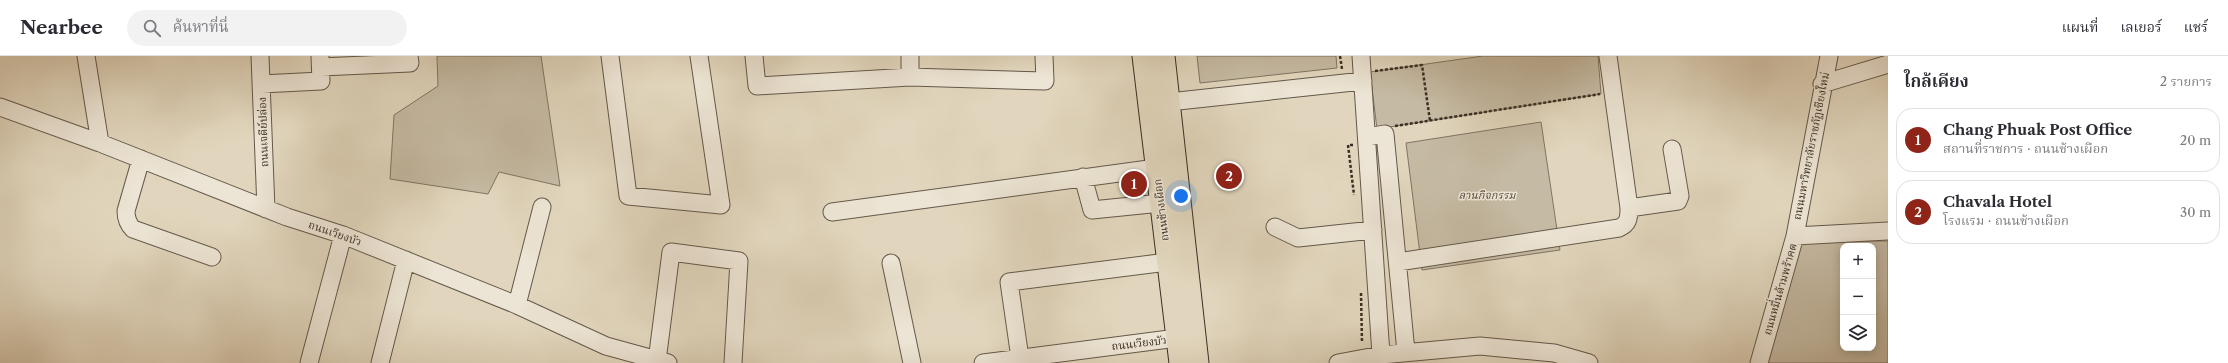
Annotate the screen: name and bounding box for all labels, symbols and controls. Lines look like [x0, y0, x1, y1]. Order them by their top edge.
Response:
search box [127, 10, 407, 46]
text: Nearbee [20, 16, 103, 39]
icon: search [141, 17, 163, 39]
text: ค้นหาที่นี่ [173, 17, 229, 36]
text: แผนที่ [2062, 18, 2098, 36]
text: เลเยอร์ [2120, 18, 2162, 36]
text: แชร์ [2184, 18, 2208, 36]
street label: ถนนมหาวิทยาลัยราชภัฏเชียงใหม่ [1790, 71, 1832, 221]
text: ใกล้เคียง [1904, 71, 1969, 91]
text: 2 รายการ [2160, 73, 2212, 89]
street label: ถนนเจดีย์ปล่อง [255, 97, 271, 167]
text: Chang Phuak Post Office [1943, 120, 2132, 139]
text: 1 [1915, 132, 1921, 148]
text: 20 m [2180, 132, 2211, 148]
text: สถานที่ราชการ · ถนนช้างเผือก [1943, 140, 2108, 156]
pin: 2 [1216, 161, 1242, 191]
pin: 1 [1121, 169, 1147, 199]
street label: ถนนช้างเผือก [1150, 178, 1172, 242]
your location [1171, 186, 1191, 206]
park label: ลานกิจกรรม [1458, 188, 1516, 202]
text: Chavala Hotel [1943, 192, 2052, 211]
text: 2 [1914, 204, 1922, 220]
text: 30 m [2180, 204, 2211, 220]
text: โรงแรม · ถนนช้างเผือก [1943, 212, 2069, 228]
street label: ถนนเวียงบัว [307, 217, 363, 249]
street label: ถนนหมื่่นด้ามพร้าคต [1756, 240, 1800, 337]
map controls [1840, 243, 1876, 351]
button: + [1840, 243, 1876, 279]
button: − [1840, 279, 1876, 315]
button: layers [1840, 315, 1876, 351]
street label: ถนนเวียงบัว [1111, 333, 1167, 353]

